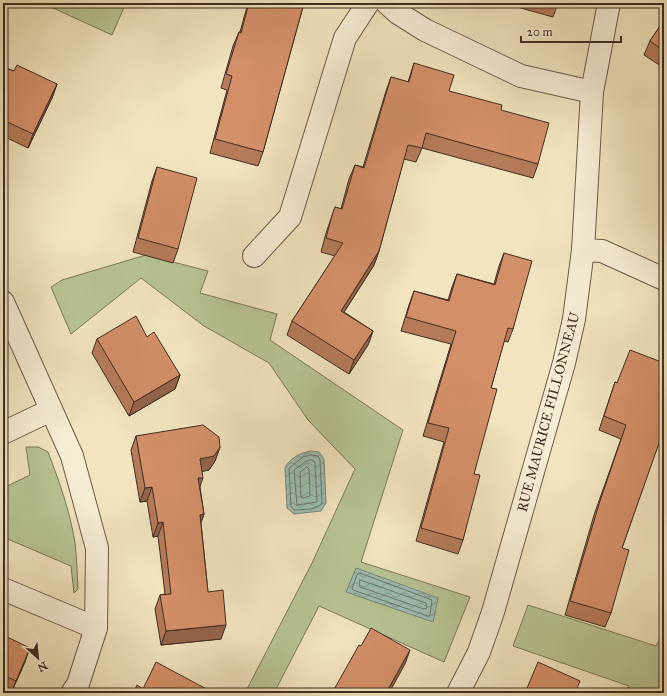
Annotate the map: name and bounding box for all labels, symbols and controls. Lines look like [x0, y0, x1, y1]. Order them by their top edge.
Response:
scale bar [521, 18, 621, 44]
text: 20 m [527, 25, 553, 39]
street label: RUE MAURICE FILLONNEAU [514, 310, 584, 514]
north arrow [18, 638, 58, 678]
text: N [35, 659, 49, 675]

